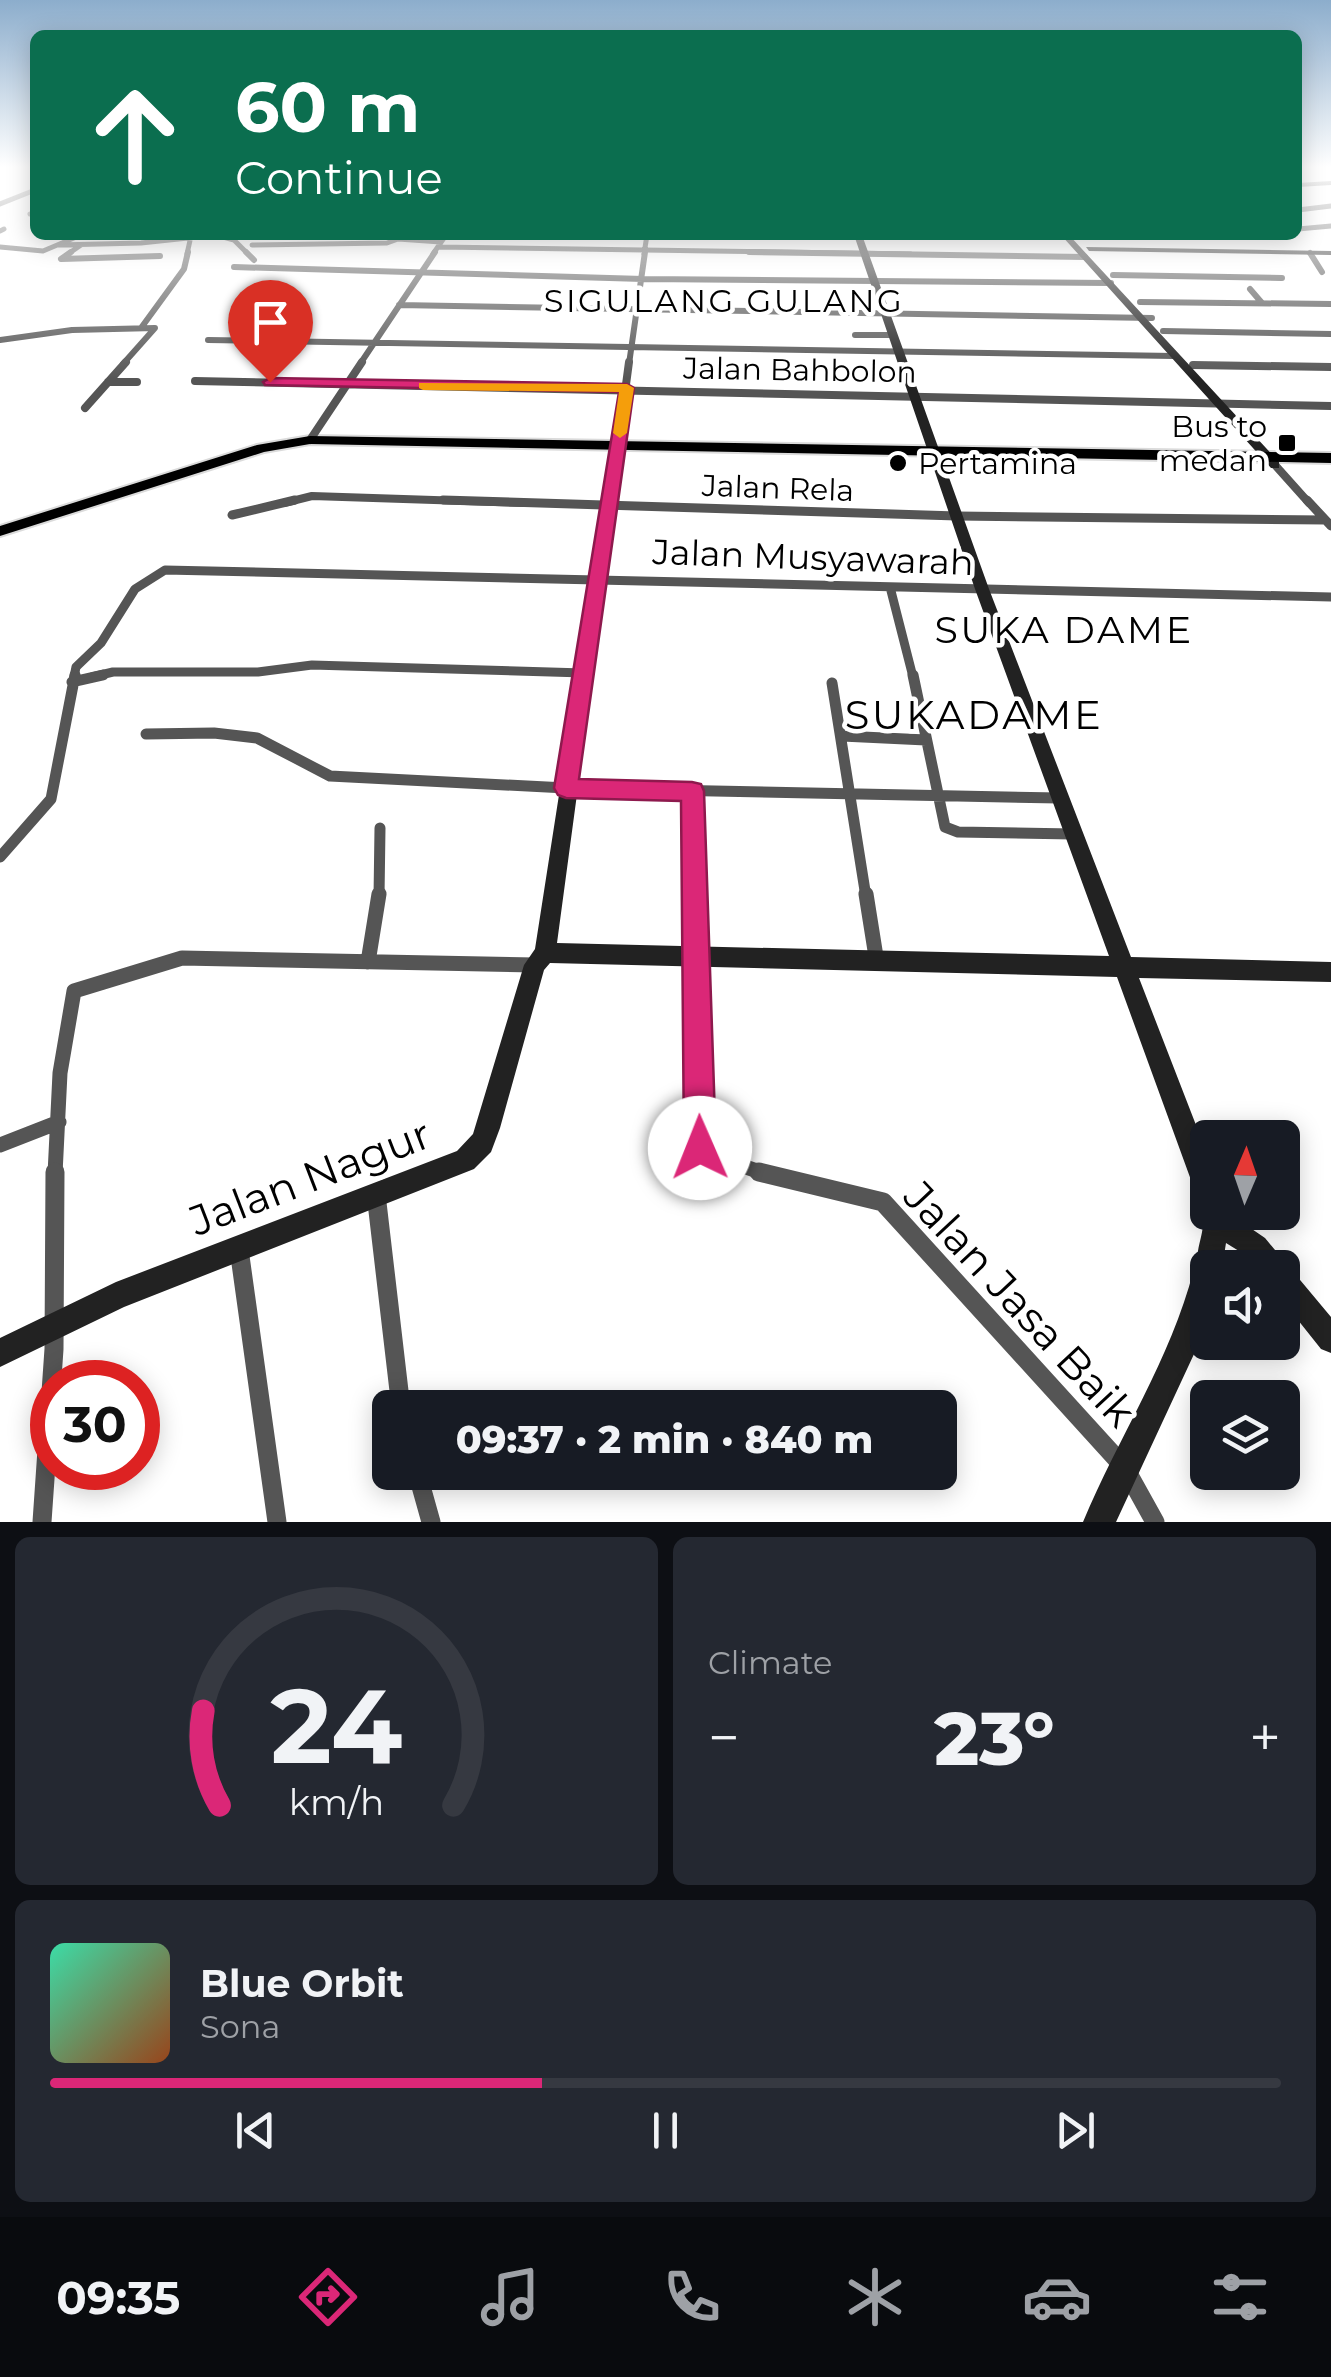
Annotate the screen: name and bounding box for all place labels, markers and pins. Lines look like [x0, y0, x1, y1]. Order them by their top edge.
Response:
pin [228, 280, 313, 383]
place label: Bus to medan [1159, 408, 1267, 479]
marker: Bus to medan [1276, 432, 1298, 454]
place label: Pertamina [918, 445, 1077, 482]
marker: Pertamina [887, 452, 909, 474]

